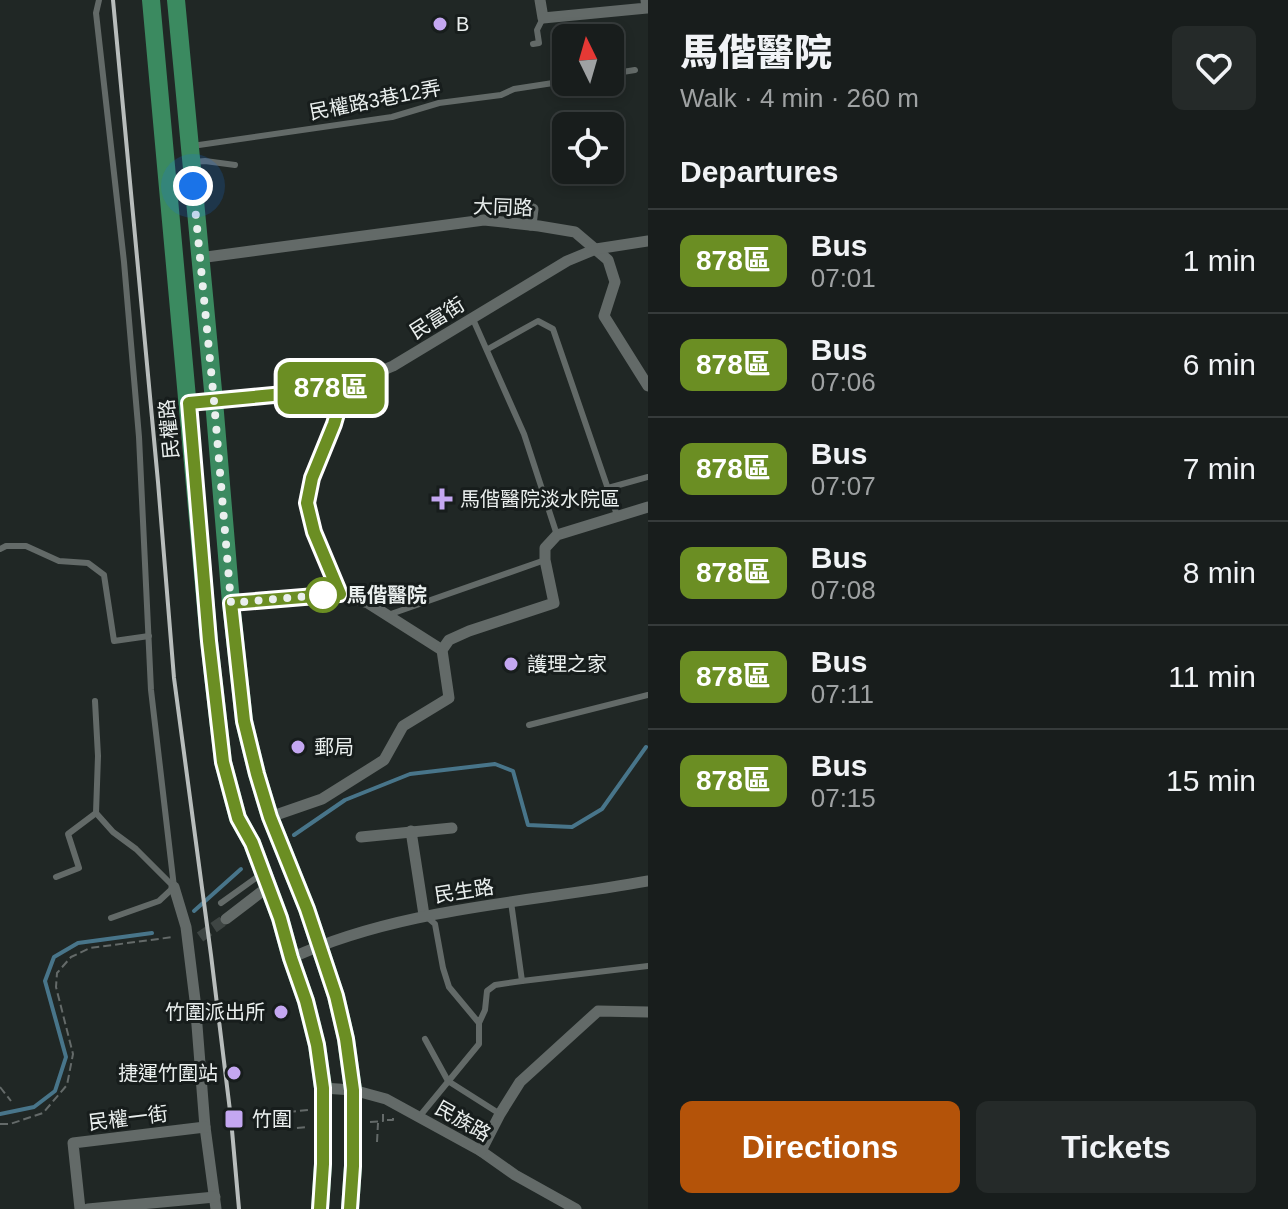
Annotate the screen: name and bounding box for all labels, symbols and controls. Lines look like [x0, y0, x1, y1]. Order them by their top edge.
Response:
place label: B [456, 13, 469, 35]
marker: B [431, 15, 449, 33]
north arrow [552, 24, 624, 96]
map controls [552, 24, 624, 184]
button: heart [1172, 26, 1256, 110]
text: 馬偕醫院 [680, 32, 832, 74]
street label: 民權路3巷12弄 [307, 76, 443, 124]
text: Walk · 4 min · 260 m [680, 83, 919, 113]
button: locate [552, 112, 624, 184]
text: Departures [680, 155, 838, 188]
your location [173, 166, 213, 206]
street label: 大同路 [473, 195, 533, 219]
text: Bus [811, 229, 867, 262]
text: 1 min [1183, 244, 1256, 277]
text: 878區 [696, 245, 771, 276]
text: 07:01 [811, 263, 876, 293]
street label: 民富街 [406, 293, 468, 343]
text: Bus [811, 333, 867, 366]
text: 6 min [1183, 348, 1256, 381]
text: 878區 [696, 349, 771, 380]
line badge: 878區 [275, 362, 387, 414]
text: 07:06 [811, 367, 876, 397]
text: 878區 [294, 372, 368, 403]
street label: 民權路 [155, 398, 183, 460]
text: Bus [811, 437, 867, 470]
text: 7 min [1183, 452, 1256, 485]
text: 878區 [696, 453, 771, 484]
text: 07:07 [811, 471, 876, 501]
marker: 馬偕醫院淡水院區 [431, 488, 453, 510]
place label: 馬偕醫院淡水院區 [460, 488, 620, 510]
text: Bus [811, 541, 867, 574]
text: 8 min [1183, 556, 1256, 589]
text: 878區 [696, 557, 771, 588]
text: 07:08 [811, 575, 876, 605]
marker: 馬偕醫院 [306, 578, 340, 612]
place label: 馬偕醫院 [347, 584, 427, 606]
text: Bus [811, 645, 867, 678]
place label: 護理之家 [527, 653, 607, 675]
marker: 護理之家 [502, 655, 520, 673]
text: 11 min [1168, 660, 1256, 693]
text: 878區 [696, 661, 771, 692]
text: 07:11 [811, 679, 874, 709]
place label: 郵局 [314, 736, 354, 758]
marker: 郵局 [289, 738, 307, 756]
text: Bus [811, 749, 867, 782]
text: 15 min [1166, 764, 1256, 797]
text: 878區 [696, 765, 771, 796]
text: 07:15 [811, 783, 876, 813]
street label: 民生路 [433, 875, 495, 907]
place label: 竹圍派出所 [165, 1001, 265, 1023]
marker: 竹圍派出所 [272, 1003, 290, 1021]
place label: 捷運竹圍站 [118, 1062, 218, 1084]
marker: 捷運竹圍站 [225, 1064, 243, 1082]
street label: 民族路 [432, 1096, 494, 1146]
button: Directions [680, 1101, 960, 1193]
button: Tickets [976, 1101, 1256, 1193]
street label: 民權一街 [87, 1102, 169, 1134]
marker: 竹圍 [223, 1108, 245, 1130]
place label: 竹圍 [252, 1108, 292, 1130]

